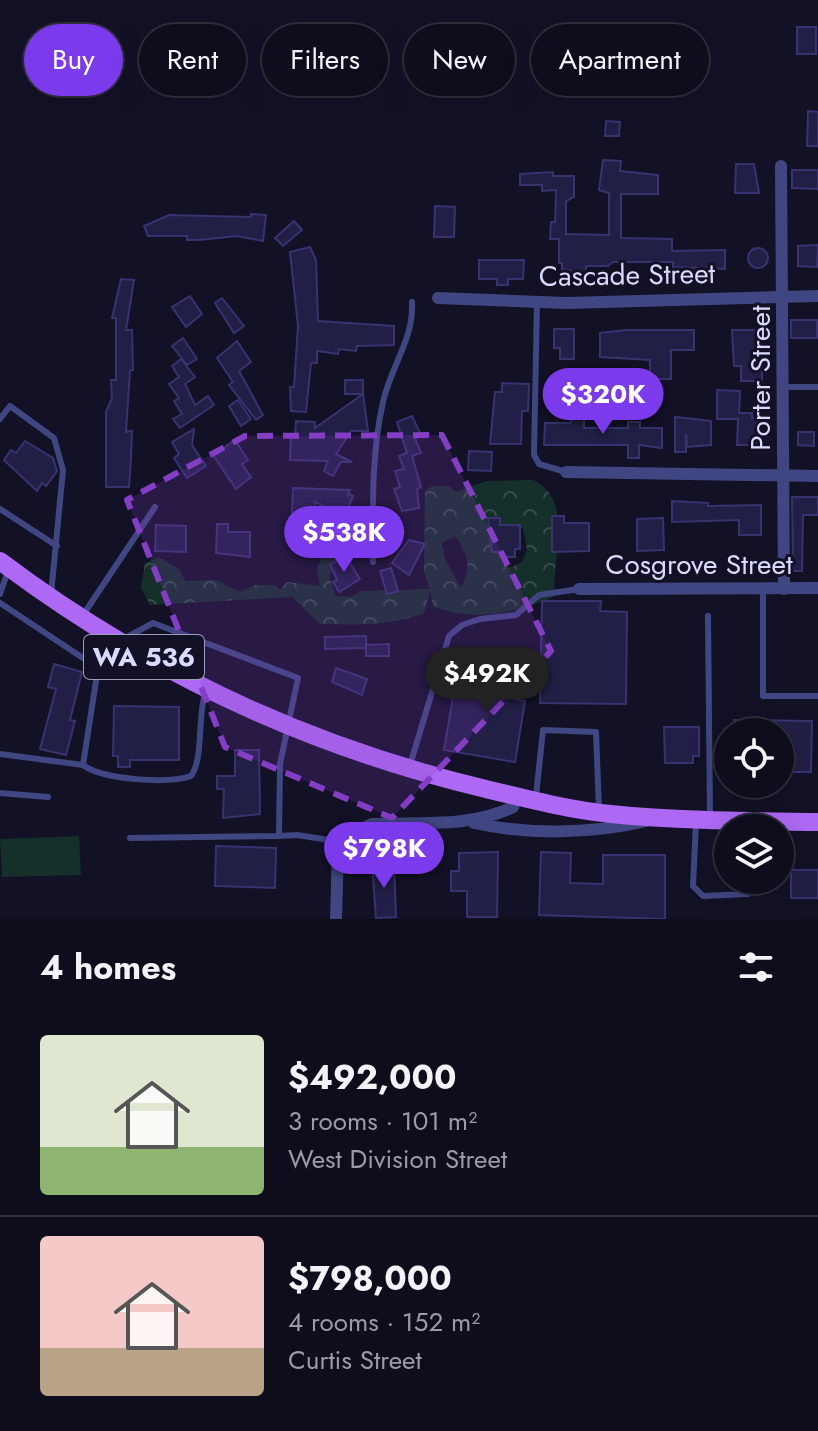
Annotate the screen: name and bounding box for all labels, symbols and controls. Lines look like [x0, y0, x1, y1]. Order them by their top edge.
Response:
chip: Buy [24, 24, 123, 96]
chip: Rent [139, 24, 246, 96]
chip: Filters [262, 24, 388, 96]
chip: New [404, 24, 515, 96]
chip: Apartment [531, 24, 709, 96]
street label: Cascade Street [538, 253, 716, 297]
street label: Porter Street [740, 305, 781, 451]
pin: $320K [547, 368, 659, 436]
text: $320K [561, 375, 645, 413]
pin: $538K [288, 506, 400, 574]
text: $538K [302, 513, 386, 551]
street label: Cosgrove Street [605, 544, 793, 585]
road number: WA 536 [84, 635, 204, 679]
pin: $492K [431, 647, 543, 715]
text: $492K [444, 654, 530, 692]
map controls [714, 718, 794, 894]
button: locate [714, 718, 794, 798]
button: layers [714, 814, 794, 894]
pin: $798K [328, 822, 440, 890]
text: $798K [342, 829, 426, 867]
text: 4 homes [40, 943, 176, 992]
icon: filters [734, 945, 778, 989]
text: $492,000 [288, 1053, 456, 1102]
icon: home [104, 1067, 200, 1163]
text: 3 rooms · 101 m² [288, 1102, 477, 1140]
text: West Division Street [288, 1140, 507, 1178]
text: $798,000 [288, 1254, 452, 1303]
icon: home [104, 1268, 200, 1364]
text: 4 rooms · 152 m² [288, 1303, 480, 1341]
text: Curtis Street [288, 1341, 422, 1379]

